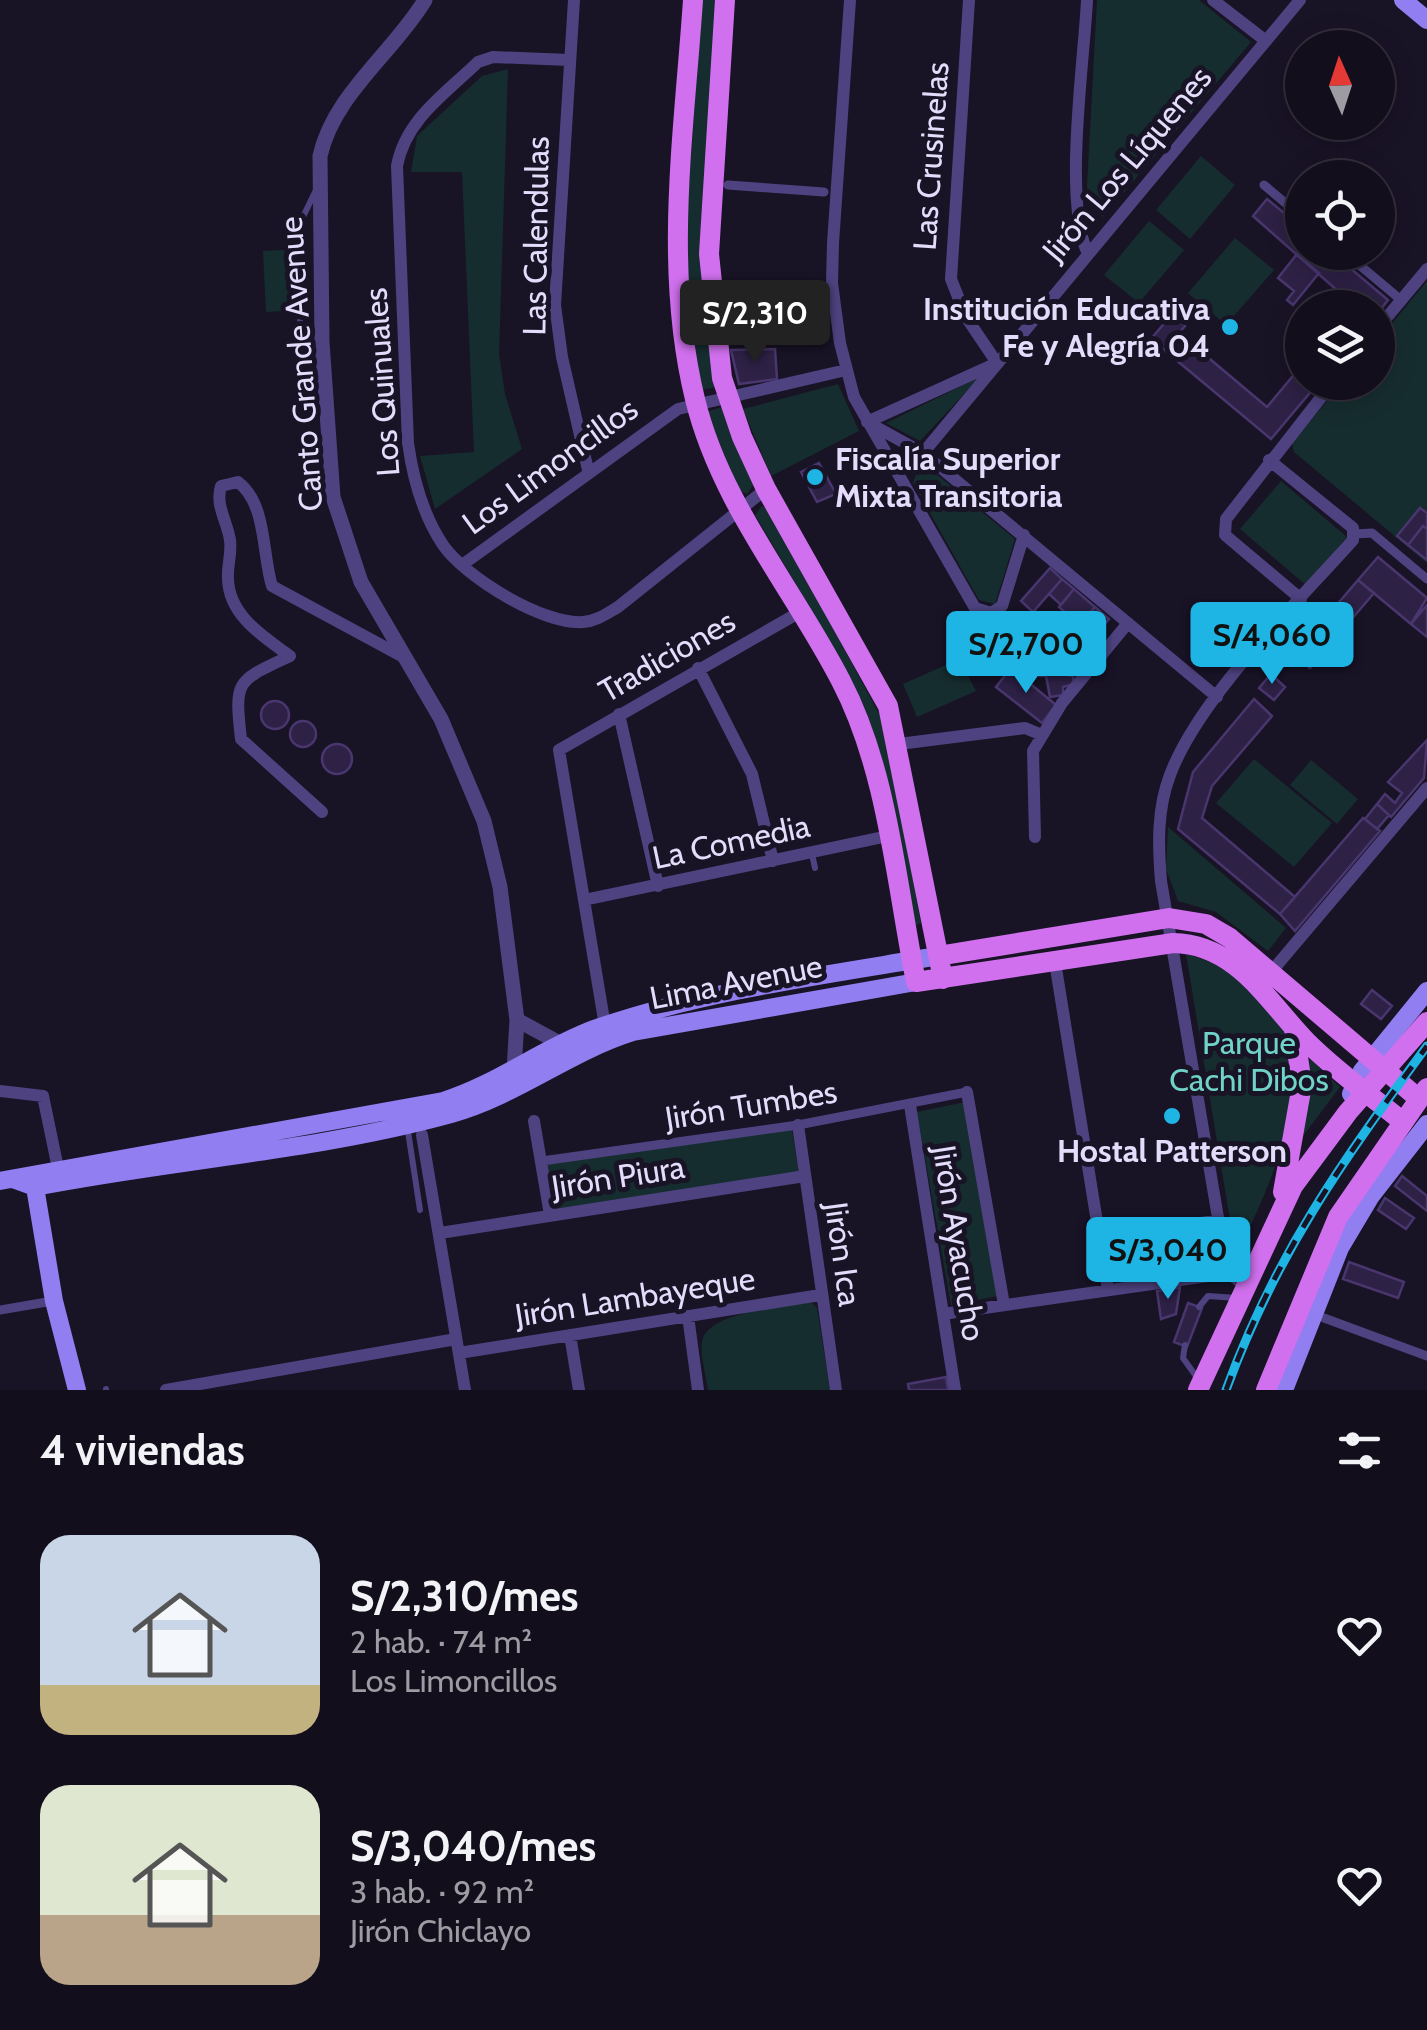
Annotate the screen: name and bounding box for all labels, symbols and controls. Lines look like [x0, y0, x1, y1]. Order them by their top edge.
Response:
north arrow [1285, 30, 1395, 140]
map controls [1285, 30, 1395, 400]
street label: Jirón Los Líquenes [1033, 58, 1219, 270]
street label: Las Crusinelas [904, 60, 957, 251]
street label: Las Calendulas [514, 136, 557, 336]
button: locate [1285, 160, 1395, 270]
street label: Canto Grande Avenue [271, 215, 330, 513]
pin: S/2,310 [663, 280, 847, 365]
street label: Los Quinuales [355, 286, 408, 478]
place label: Institución Educativa Fe y Alegría 04 [923, 289, 1210, 365]
button: layers [1285, 290, 1395, 400]
text: S/2,310 [702, 293, 808, 332]
marker: Institución Educativa Fe y Alegría 04 [1219, 316, 1241, 338]
street label: Los Limoncillos [454, 389, 645, 542]
place label: Fiscalía Superior Mixta Transitoria [835, 439, 1063, 515]
marker: Fiscalía Superior Mixta Transitoria [804, 466, 826, 488]
street label: Tradiciones [592, 601, 742, 710]
pin: S/4,060 [1180, 602, 1364, 687]
pin: S/2,700 [934, 611, 1118, 696]
text: S/4,060 [1212, 615, 1332, 654]
text: S/2,700 [968, 624, 1084, 663]
street label: La Comedia [649, 806, 814, 877]
street label: Lima Avenue [646, 946, 825, 1017]
park label: Parque Cachi Dibos [1169, 1023, 1329, 1099]
street label: Jirón Tumbes [661, 1072, 840, 1137]
marker: Hostal Patterson [1161, 1105, 1183, 1127]
place label: Hostal Patterson [1057, 1131, 1287, 1170]
street label: Jirón Ayacucho [925, 1141, 994, 1344]
street label: Jirón Piura [548, 1147, 688, 1206]
street label: Jirón Ica [817, 1198, 870, 1309]
pin: S/3,040 [1076, 1217, 1260, 1302]
text: S/3,040 [1108, 1230, 1228, 1269]
street label: Jirón Lambayeque [511, 1258, 758, 1335]
icon: filters [1332, 1423, 1387, 1478]
text: 4 viviendas [40, 1424, 245, 1476]
text: S/2,310/mes [350, 1570, 579, 1622]
icon: home [120, 1575, 240, 1695]
icon: heart [1332, 1608, 1387, 1663]
text: 2 hab. · 74 m² [350, 1622, 532, 1661]
text: Los Limoncillos [350, 1661, 557, 1700]
text: S/3,040/mes [350, 1820, 596, 1872]
icon: home [120, 1825, 240, 1945]
icon: heart [1332, 1858, 1387, 1913]
text: 3 hab. · 92 m² [350, 1872, 534, 1911]
text: Jirón Chiclayo [350, 1911, 531, 1950]

